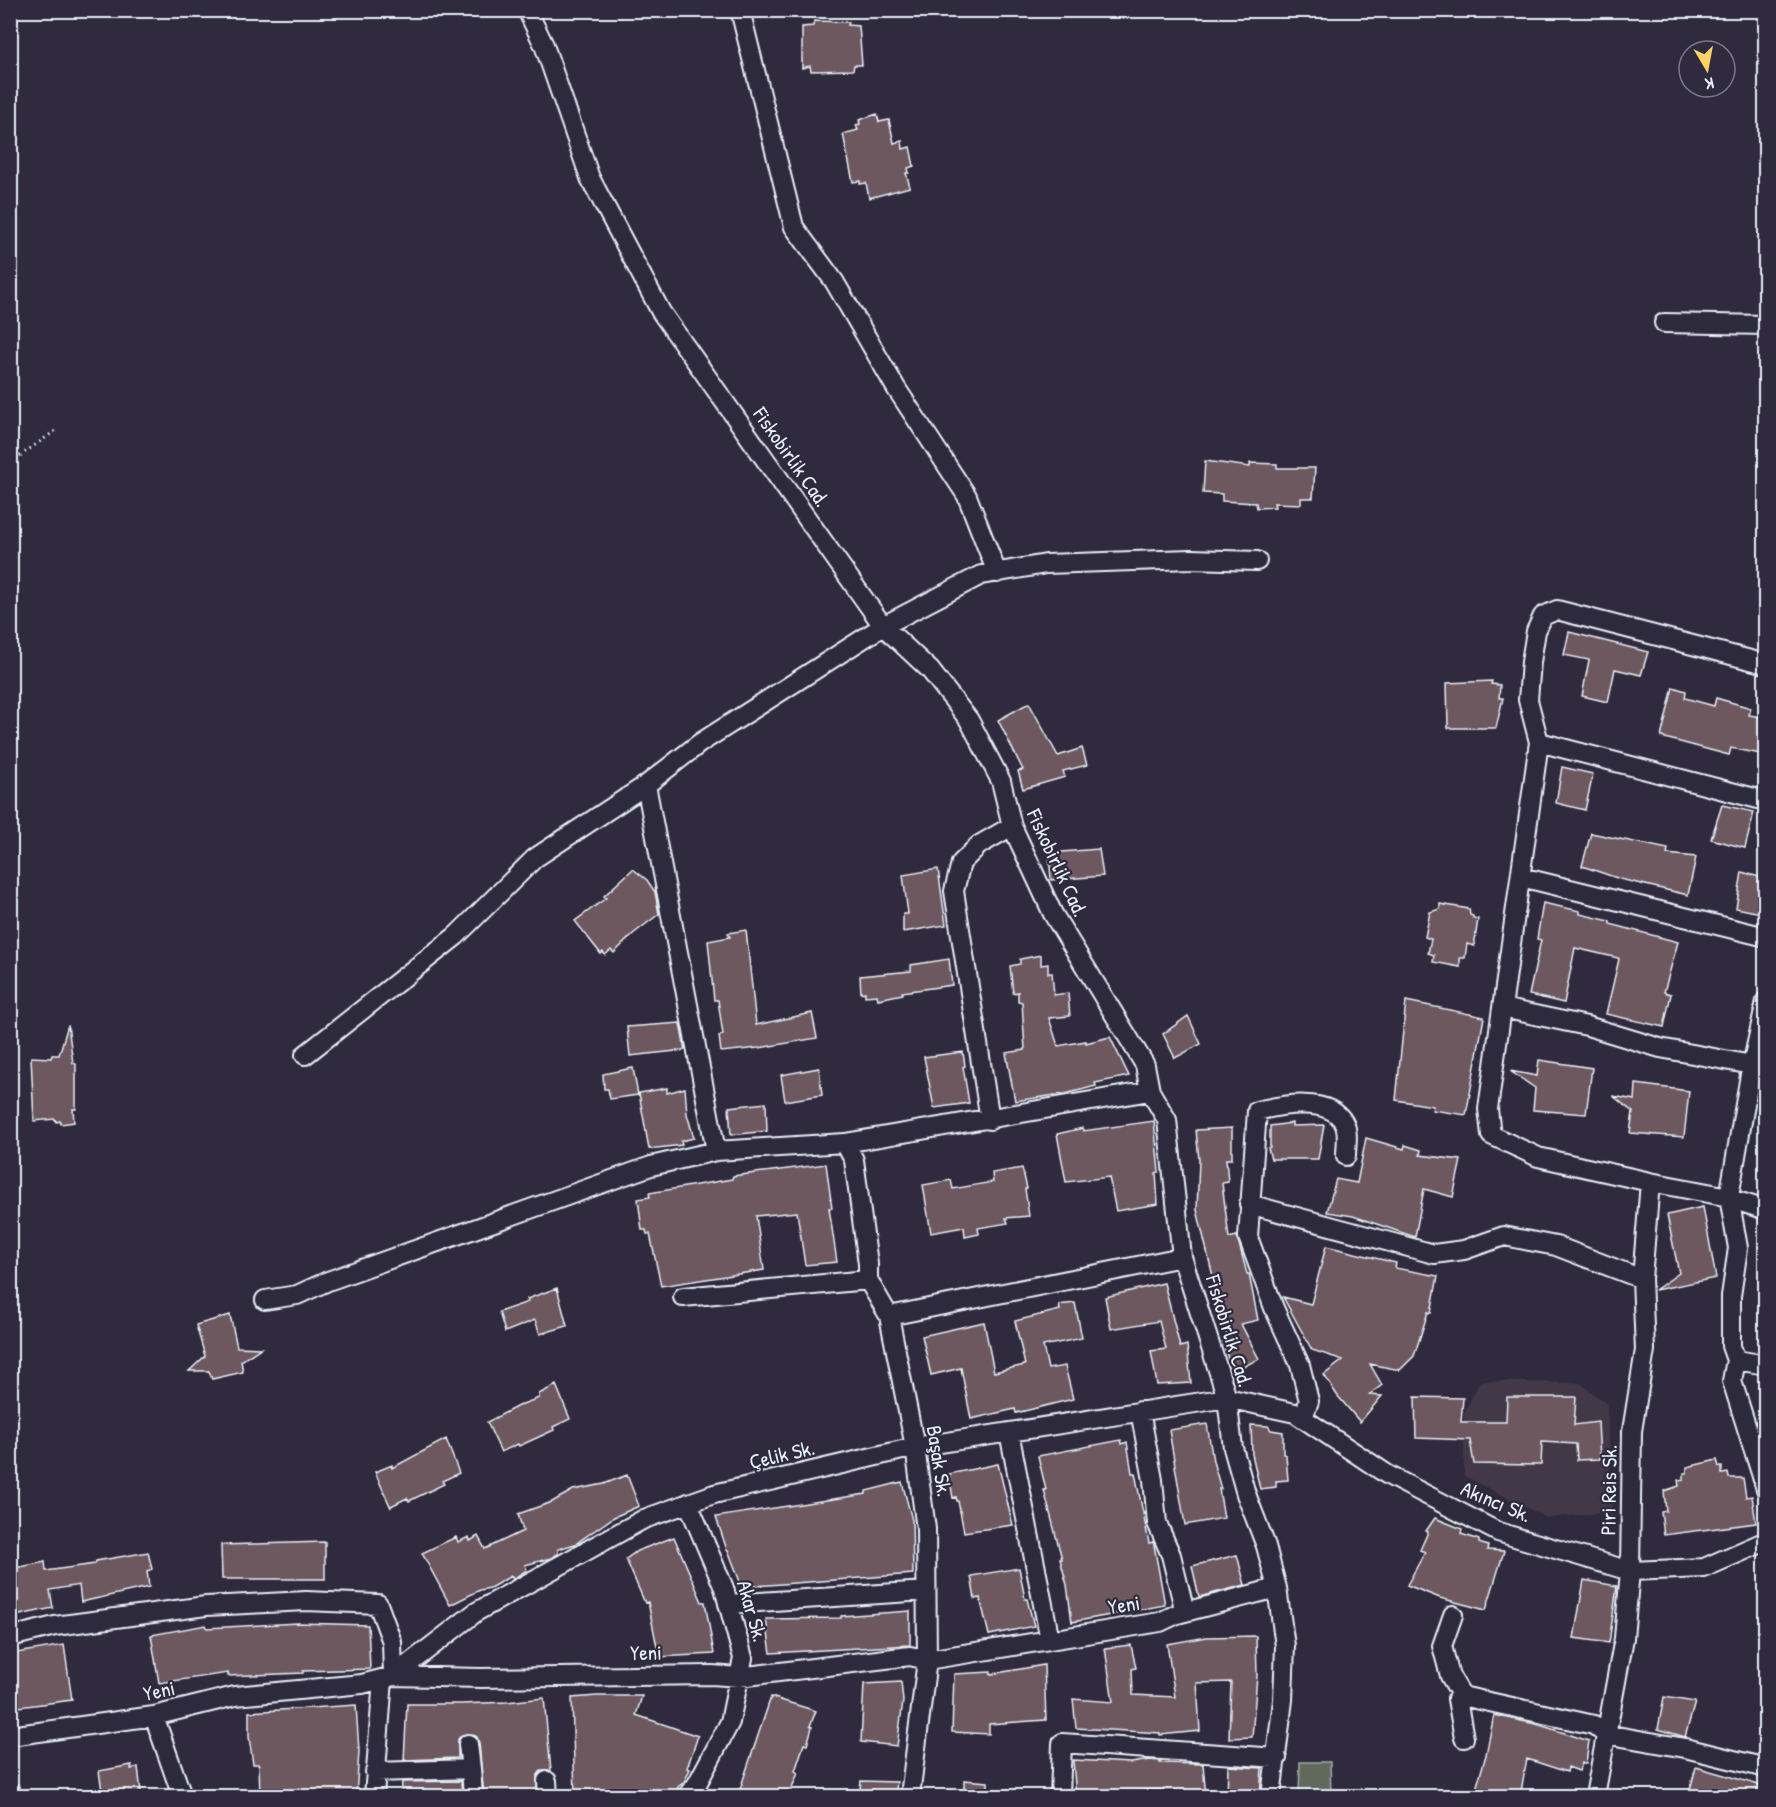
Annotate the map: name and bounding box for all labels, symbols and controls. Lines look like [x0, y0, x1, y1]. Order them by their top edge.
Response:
north arrow [1677, 39, 1737, 99]
text: K [1703, 72, 1716, 95]
street label: Fiskobirlik Cad. [746, 400, 836, 512]
street label: Fiskobirlik Cad. [1019, 803, 1095, 921]
street label: Fiskobirlik Cad. [1198, 1270, 1260, 1390]
street label: Başak Sk. [920, 1423, 959, 1499]
street label: Çelik Sk. [746, 1433, 818, 1476]
street label: Piri Reis Sk. [1593, 1444, 1624, 1536]
street label: Akıncı Sk. [1457, 1474, 1536, 1529]
street label: Akar Sk. [730, 1577, 775, 1645]
street label: Yeni [1106, 1588, 1142, 1621]
street label: Yeni [630, 1638, 662, 1667]
street label: Yeni [140, 1673, 177, 1708]

